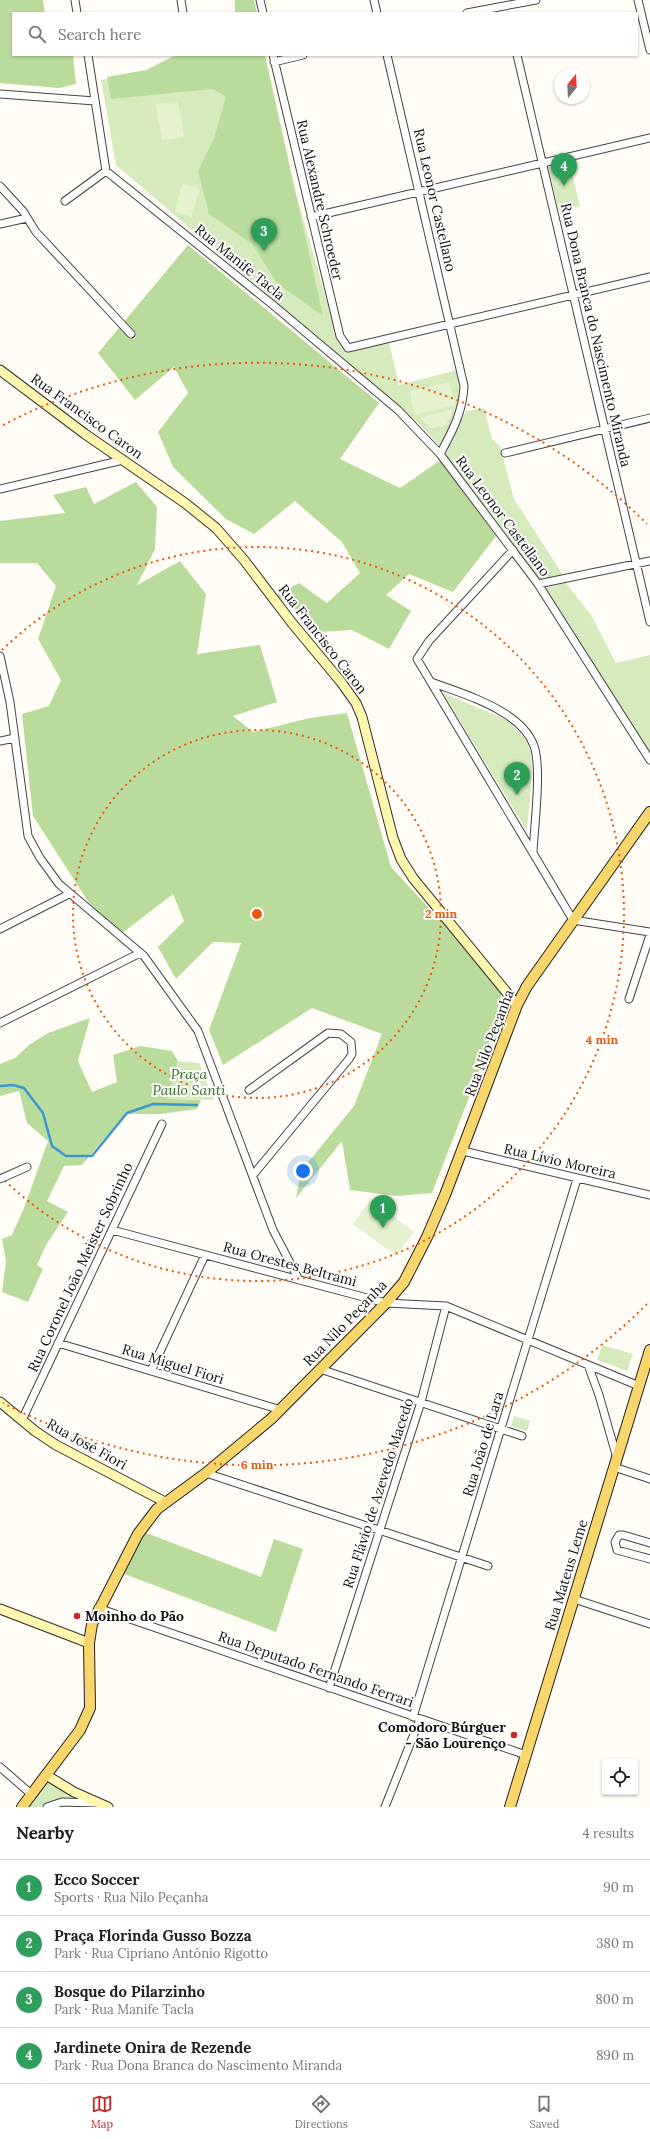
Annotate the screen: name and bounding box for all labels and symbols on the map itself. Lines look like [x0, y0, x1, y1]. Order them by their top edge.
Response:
north arrow [554, 68, 590, 104]
street label: Rua Alexandre Schroeder [293, 118, 347, 282]
street label: Rua Leonor Castellano [410, 127, 460, 273]
pin: 4 [551, 153, 577, 186]
street label: Rua Dona Branca do Nascimento Miranda [557, 201, 635, 469]
pin: 3 [251, 218, 277, 251]
street label: Rua Manife Tacla [191, 220, 289, 304]
street label: Rua Francisco Caron [27, 369, 147, 463]
street label: Rua Leonor Castellano [452, 452, 554, 580]
street label: Rua Francisco Caron [275, 581, 372, 698]
pin: 2 [504, 762, 530, 795]
text: 2 min [425, 906, 457, 921]
centre of rings [250, 907, 264, 921]
street label: Rua Nilo Peçanha [460, 987, 518, 1099]
text: 4 min [586, 1032, 619, 1047]
park label: Praça Paulo Santi [153, 1065, 226, 1099]
street label: Rua Lívio Moreira [502, 1139, 618, 1183]
street label: Rua Coronel João Meister Sobrinho [23, 1159, 137, 1375]
your location [293, 1161, 313, 1181]
pin: 1 [370, 1195, 396, 1228]
street label: Rua Orestes Beltrami [221, 1238, 359, 1291]
street label: Rua Nilo Peçanha [299, 1276, 391, 1370]
street label: Rua Miguel Fiori [120, 1340, 226, 1388]
street label: Rua João de Lara [458, 1389, 508, 1499]
street label: Rua Flávio de Azevedo Macedo [339, 1396, 417, 1590]
street label: Rua José Fiori [44, 1415, 130, 1473]
text: 6 min [241, 1457, 274, 1472]
street label: Rua Mateus Leme [541, 1517, 592, 1633]
place label: Moinho do Pão [85, 1607, 184, 1625]
marker: Moinho do Pão [72, 1611, 82, 1621]
street label: Rua Deputado Fernando Ferrari [216, 1627, 416, 1711]
place label: Comodoro Búrguer - São Lourenço [378, 1718, 506, 1752]
marker: Comodoro Búrguer - São Lourenço [509, 1730, 519, 1740]

